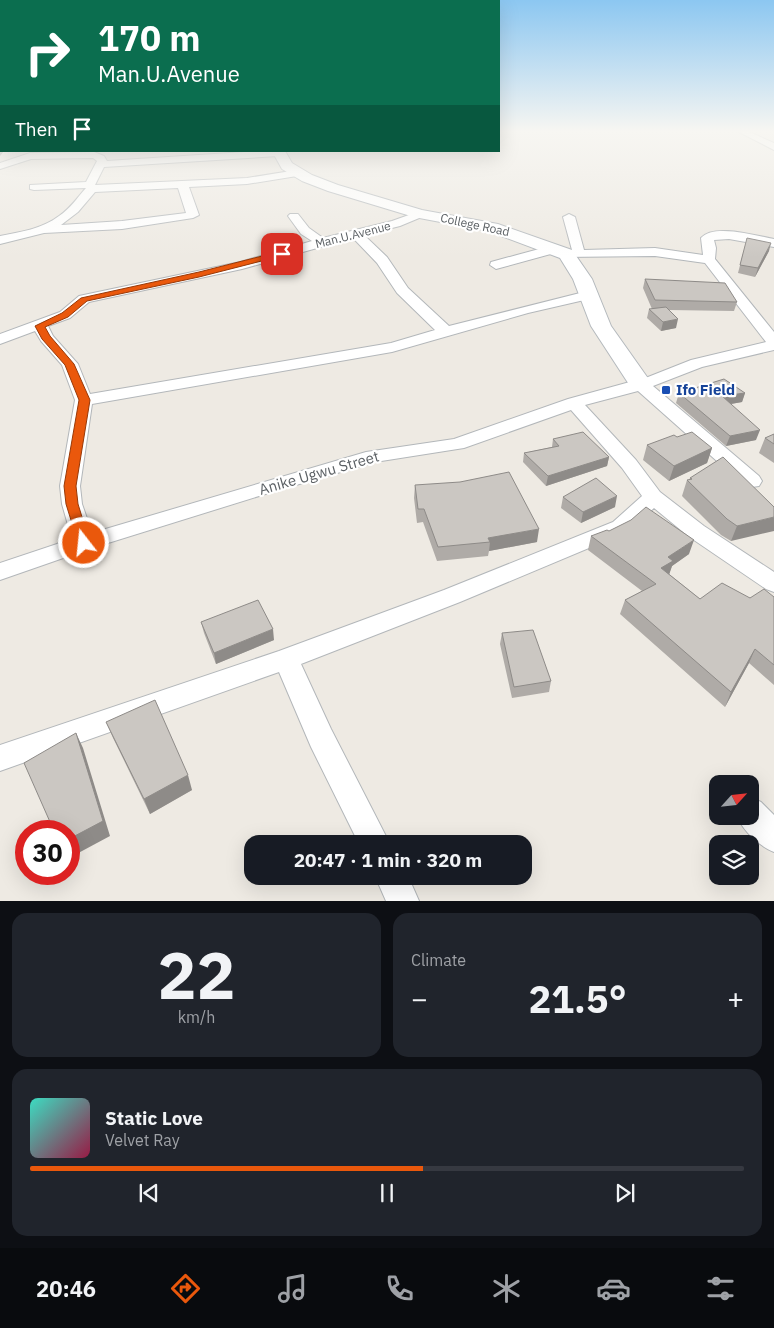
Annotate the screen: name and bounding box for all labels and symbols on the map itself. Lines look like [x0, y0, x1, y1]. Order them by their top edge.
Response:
street label: College Road [439, 210, 511, 239]
street label: Man.U.Avenue [314, 218, 393, 251]
pin [261, 233, 303, 275]
place label: Ifo Field [676, 380, 735, 399]
marker: Ifo Field [660, 384, 672, 396]
street label: Anike Ugwu Street [257, 446, 381, 499]
position arrow [57, 516, 109, 568]
north arrow [709, 775, 759, 825]
speed limit sign: 30 [15, 820, 80, 885]

